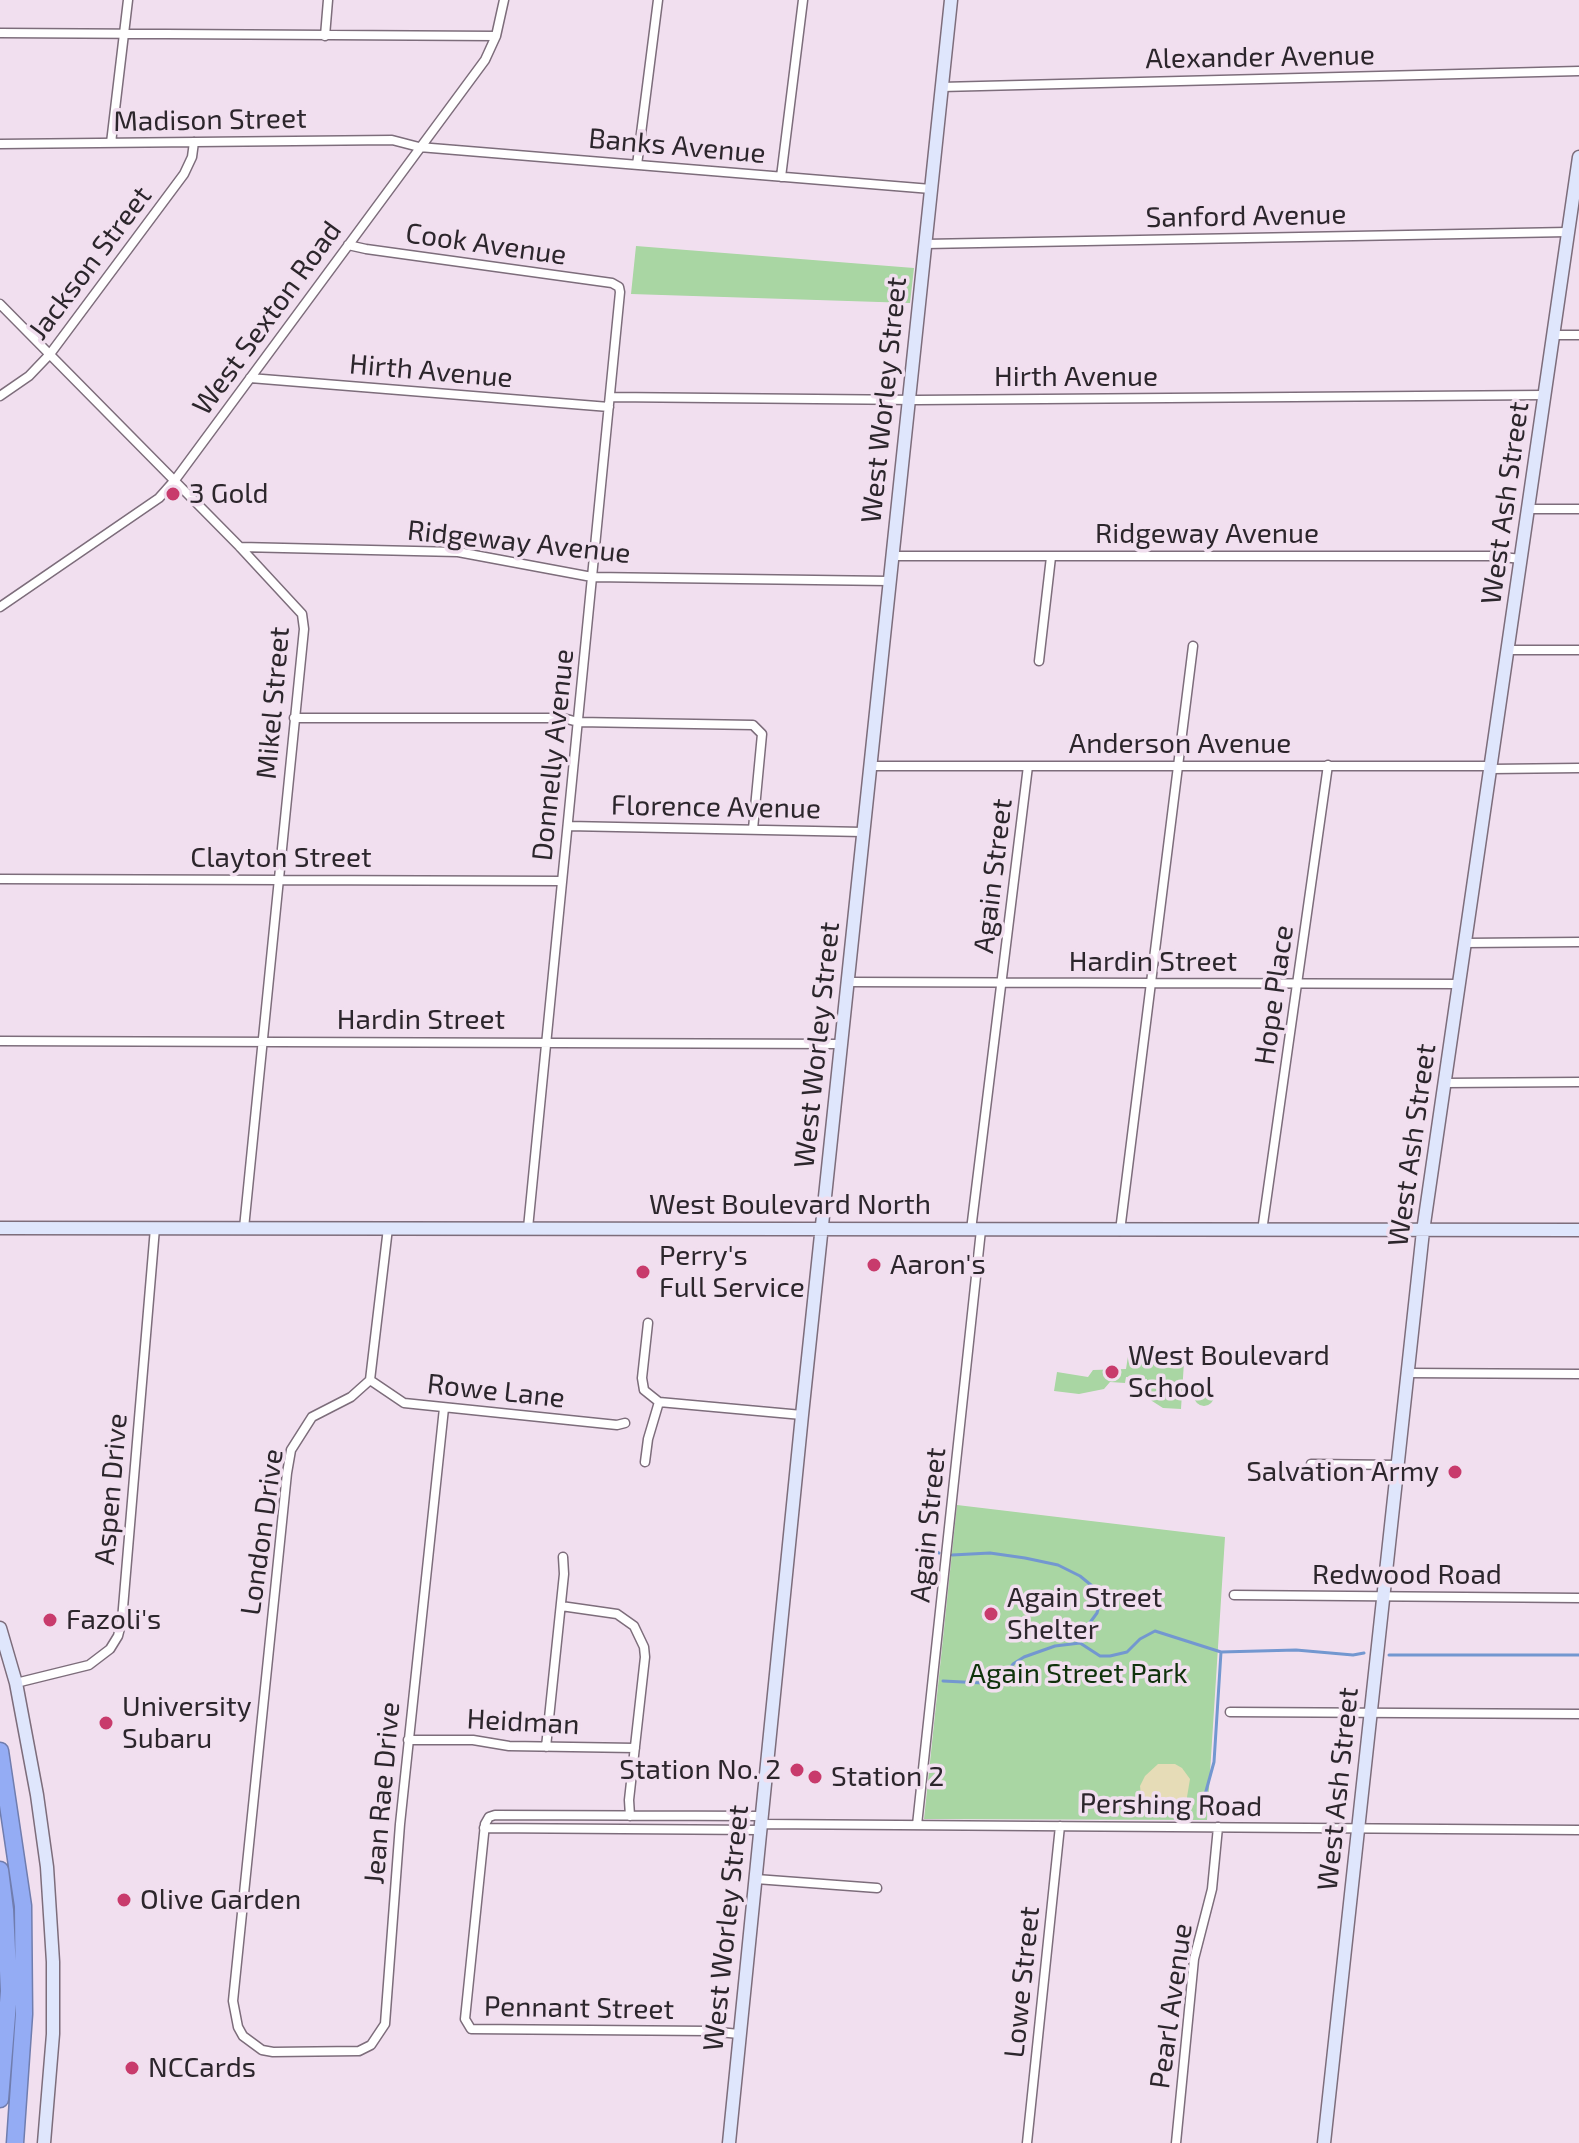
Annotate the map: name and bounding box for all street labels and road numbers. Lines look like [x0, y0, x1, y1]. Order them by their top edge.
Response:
street label: Alexander Avenue [1145, 38, 1375, 76]
street label: Madison Street [113, 102, 307, 138]
street label: Banks Avenue [587, 122, 767, 170]
street label: Jackson Street [21, 180, 159, 346]
street label: Sanford Avenue [1145, 197, 1347, 235]
street label: West Sexton Road [185, 215, 349, 421]
street label: Cook Avenue [403, 216, 569, 272]
street label: West Worley Street [854, 275, 914, 525]
street label: Hirth Avenue [348, 347, 514, 395]
street label: Hirth Avenue [994, 360, 1158, 394]
street label: West Ash Street [1474, 400, 1536, 606]
street label: Ridgeway Avenue [406, 514, 632, 570]
street label: Ridgeway Avenue [1095, 517, 1319, 551]
street label: Mikel Street [250, 625, 296, 781]
street label: Donnelly Avenue [525, 647, 581, 863]
street label: Anderson Avenue [1069, 727, 1291, 761]
street label: Florence Avenue [611, 788, 821, 826]
street label: Again Street [967, 797, 1019, 955]
street label: Clayton Street [190, 841, 372, 875]
street label: West Worley Street [787, 920, 847, 1170]
street label: Hope Place [1248, 923, 1300, 1067]
street label: Hardin Street [1069, 945, 1237, 979]
street label: Hardin Street [337, 1003, 505, 1037]
street label: West Ash Street [1381, 1042, 1443, 1248]
street label: West Boulevard North [649, 1188, 931, 1222]
street label: Rowe Lane [425, 1367, 567, 1415]
street label: Aspen Drive [88, 1412, 134, 1566]
street label: Again Street [903, 1446, 953, 1604]
street label: London Drive [234, 1447, 290, 1617]
street label: Redwood Road [1312, 1558, 1502, 1592]
street label: West Ash Street [1311, 1686, 1365, 1892]
street label: Jean Rae Drive [357, 1700, 407, 1886]
street label: Heidman [466, 1702, 580, 1742]
street label: Pershing Road [1079, 1787, 1263, 1823]
street label: West Worley Street [696, 1803, 756, 2053]
street label: Lowe Street [997, 1905, 1047, 2059]
street label: Pearl Avenue [1143, 1921, 1199, 2091]
street label: Pennant Street [484, 1990, 674, 2026]

